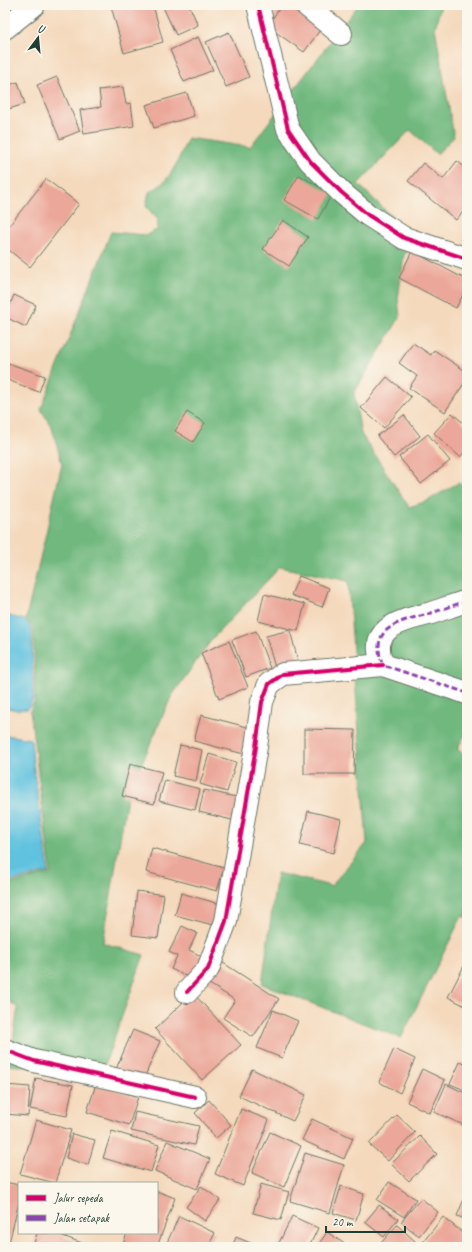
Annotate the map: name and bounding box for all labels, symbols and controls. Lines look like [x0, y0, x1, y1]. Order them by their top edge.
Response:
north arrow [18, 18, 58, 58]
text: U [36, 21, 48, 37]
legend [18, 1182, 158, 1234]
text: Jalur sepeda [53, 1190, 104, 1206]
scale bar [326, 1208, 405, 1234]
text: Jalan setapak [53, 1210, 110, 1226]
text: 20 m [332, 1214, 354, 1230]

